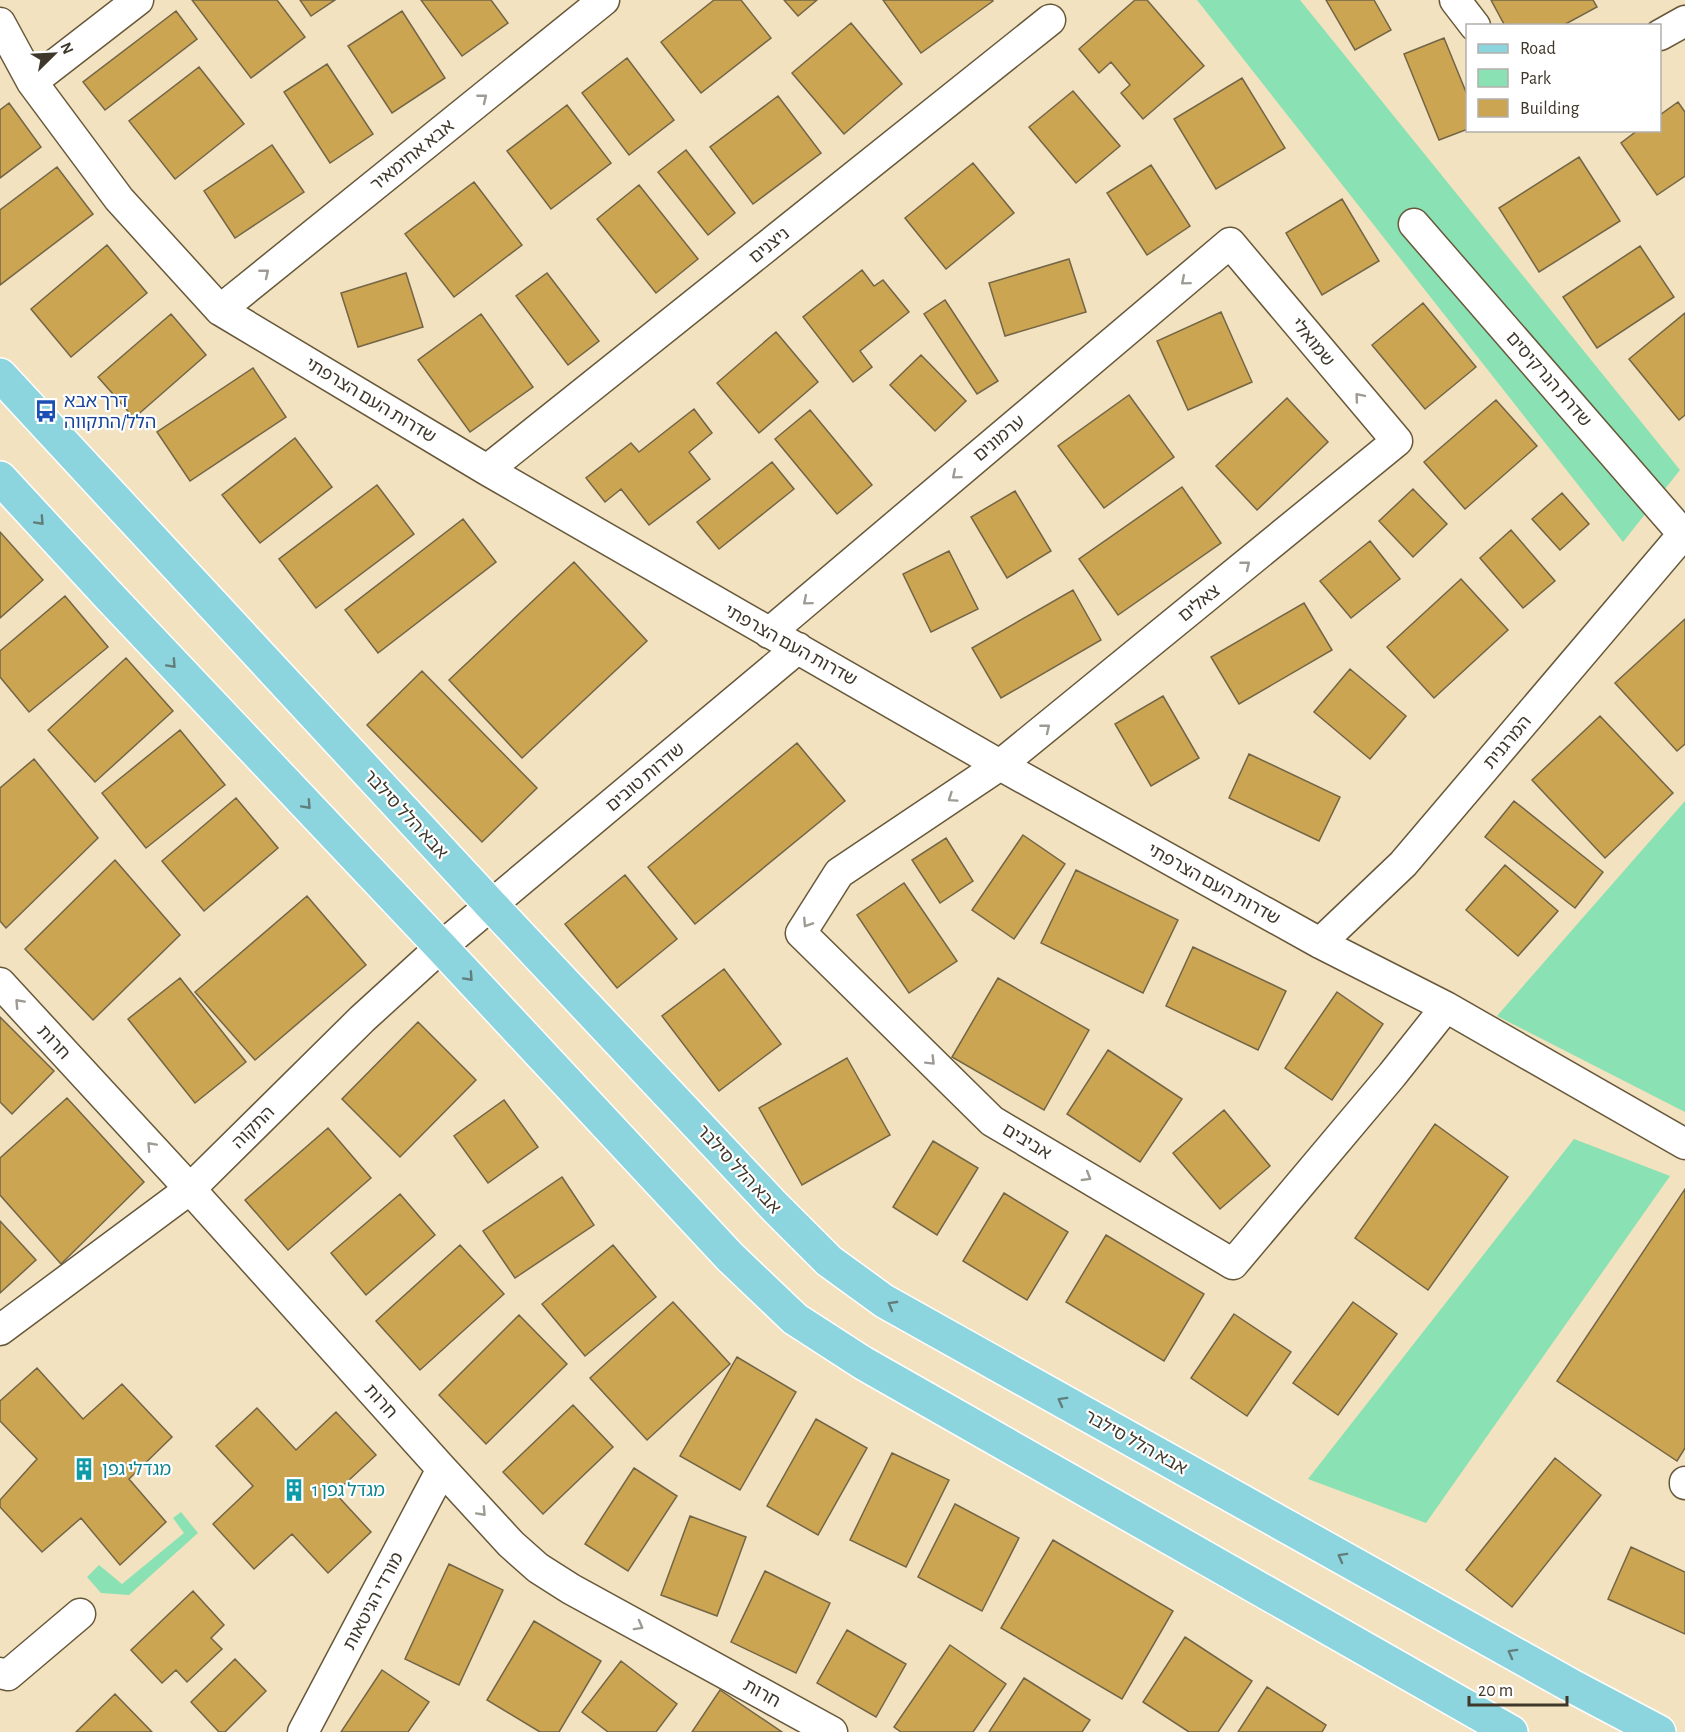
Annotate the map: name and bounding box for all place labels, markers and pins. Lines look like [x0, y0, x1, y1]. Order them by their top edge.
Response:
place label: דרך אבא הלל/התקווה [64, 393, 156, 432]
bus stop icon: דרך אבא הלל/התקווה [33, 398, 59, 424]
building icon: מגדלי גפן [71, 1456, 97, 1482]
place label: מגדלי גפן [102, 1460, 171, 1479]
building icon: מגדל גפן 1 [281, 1477, 307, 1503]
place label: מגדל גפן 1 [312, 1481, 385, 1500]

